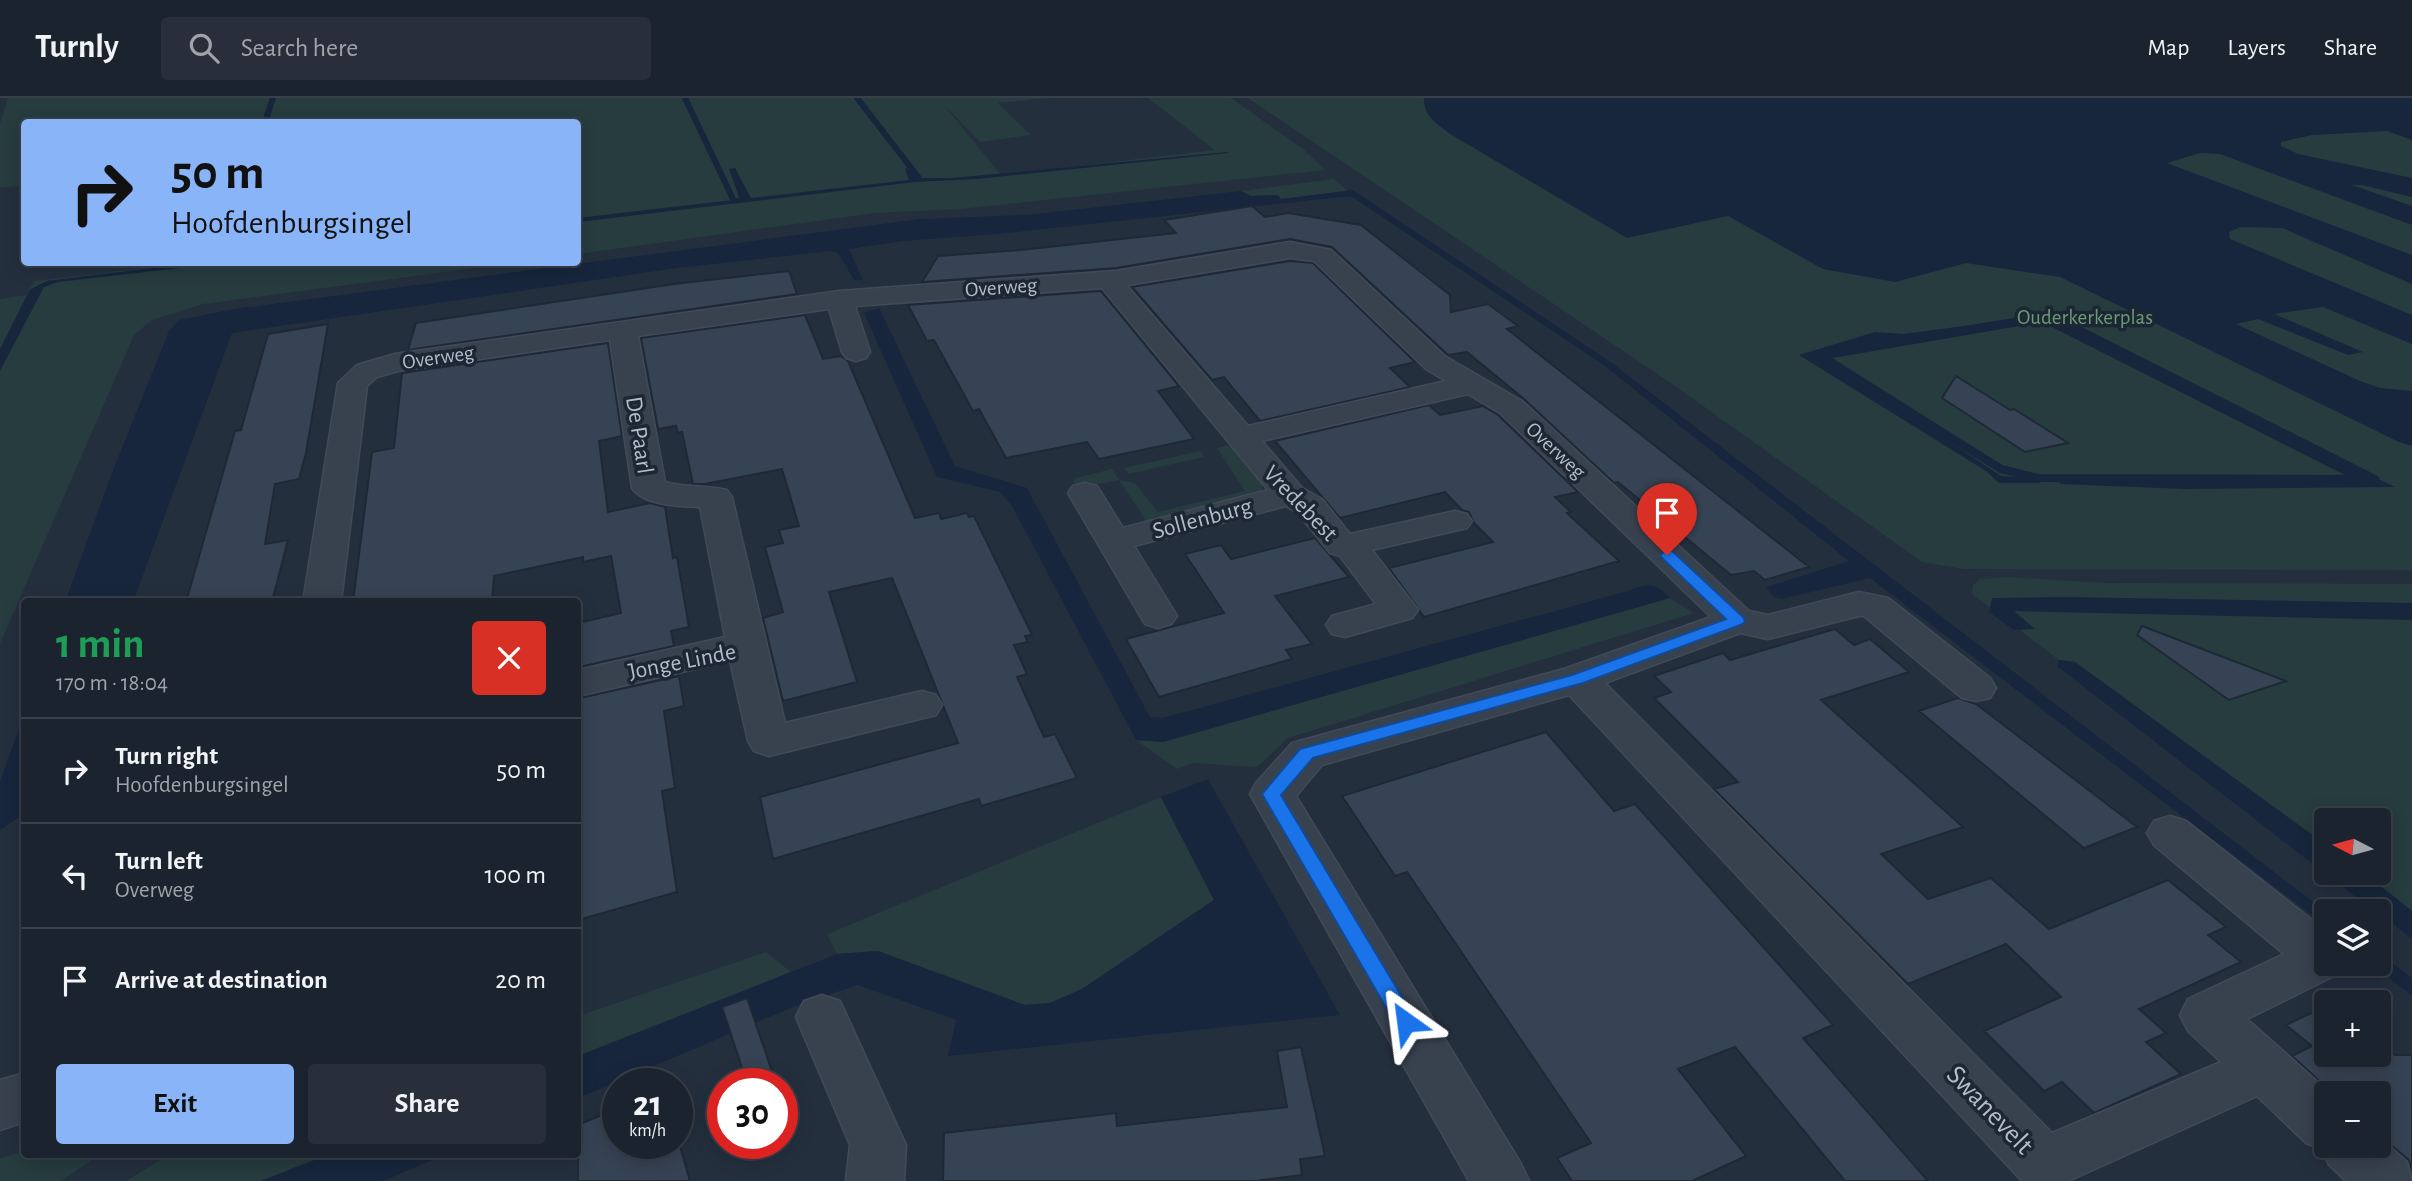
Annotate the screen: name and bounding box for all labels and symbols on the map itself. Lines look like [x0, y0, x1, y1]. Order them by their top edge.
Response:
street label: Overweg [964, 274, 1039, 300]
park label: Ouderkerkerplas [2017, 307, 2153, 328]
street label: Overweg [401, 342, 476, 373]
street label: De Paarl [621, 395, 657, 476]
street label: Overweg [1522, 418, 1590, 483]
street label: Vredebest [1259, 461, 1342, 546]
pin [1637, 483, 1697, 555]
street label: Sollenburg [1150, 494, 1255, 544]
street label: Jonge Linde [626, 640, 738, 684]
north arrow [2314, 808, 2390, 886]
position arrow [1369, 985, 1443, 1059]
street label: Swanevelt [1941, 1061, 2038, 1160]
speed limit sign: 30 [707, 1068, 798, 1159]

